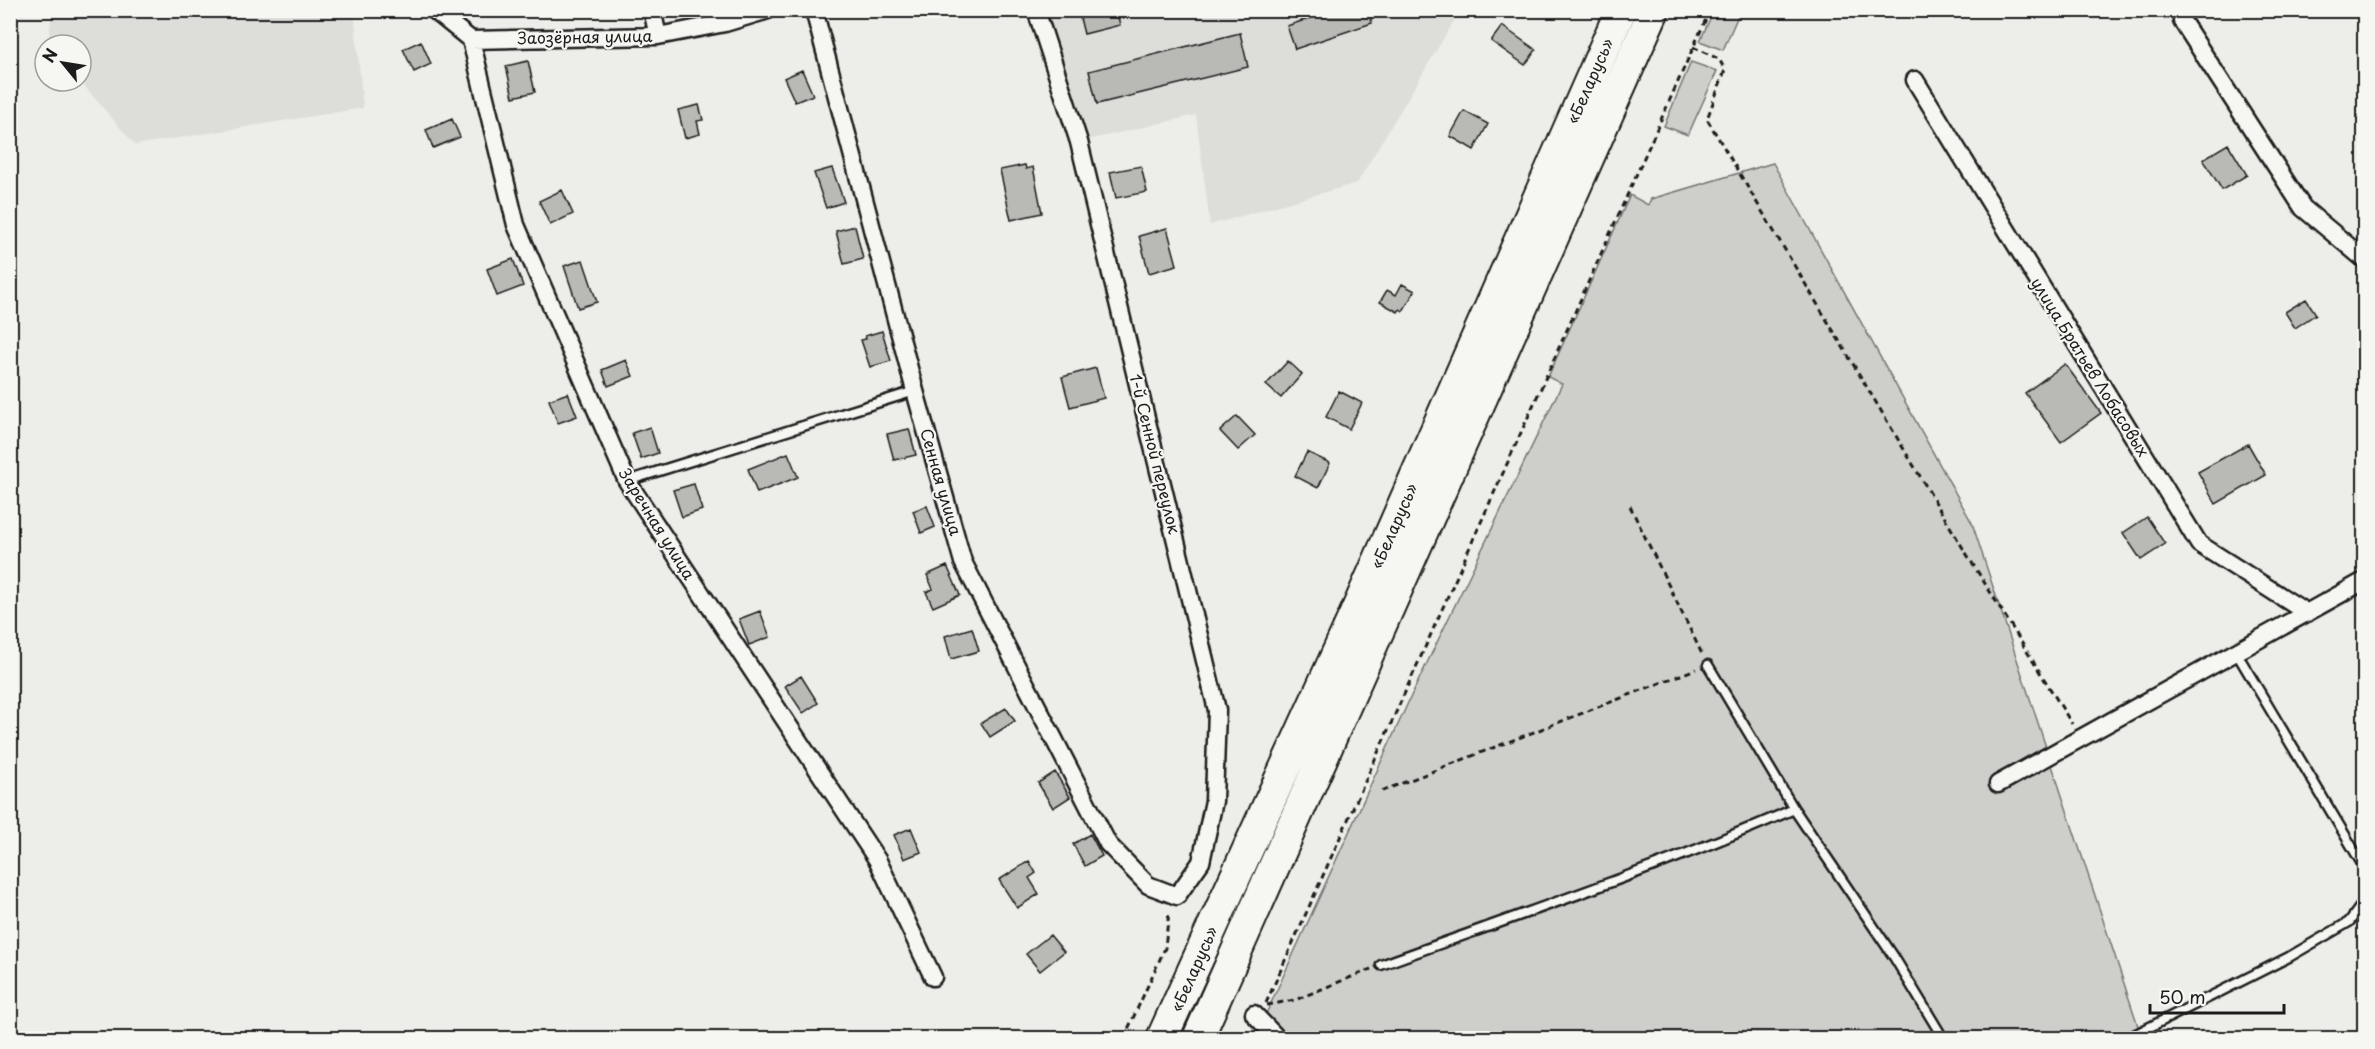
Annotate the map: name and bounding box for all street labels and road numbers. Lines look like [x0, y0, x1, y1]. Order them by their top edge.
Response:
street label: Заозёрная улица [517, 23, 653, 49]
street label: «Беларусь» [1560, 34, 1619, 127]
street label: улица Братьев Лобасовых [2026, 272, 2156, 461]
street label: 1-й Сенной переулок [1124, 371, 1188, 537]
street label: Сенная улица [915, 425, 969, 538]
street label: Заречная улица [614, 463, 702, 584]
street label: «Беларусь» [1364, 479, 1423, 572]
street label: «Беларусь» [1164, 922, 1223, 1015]

